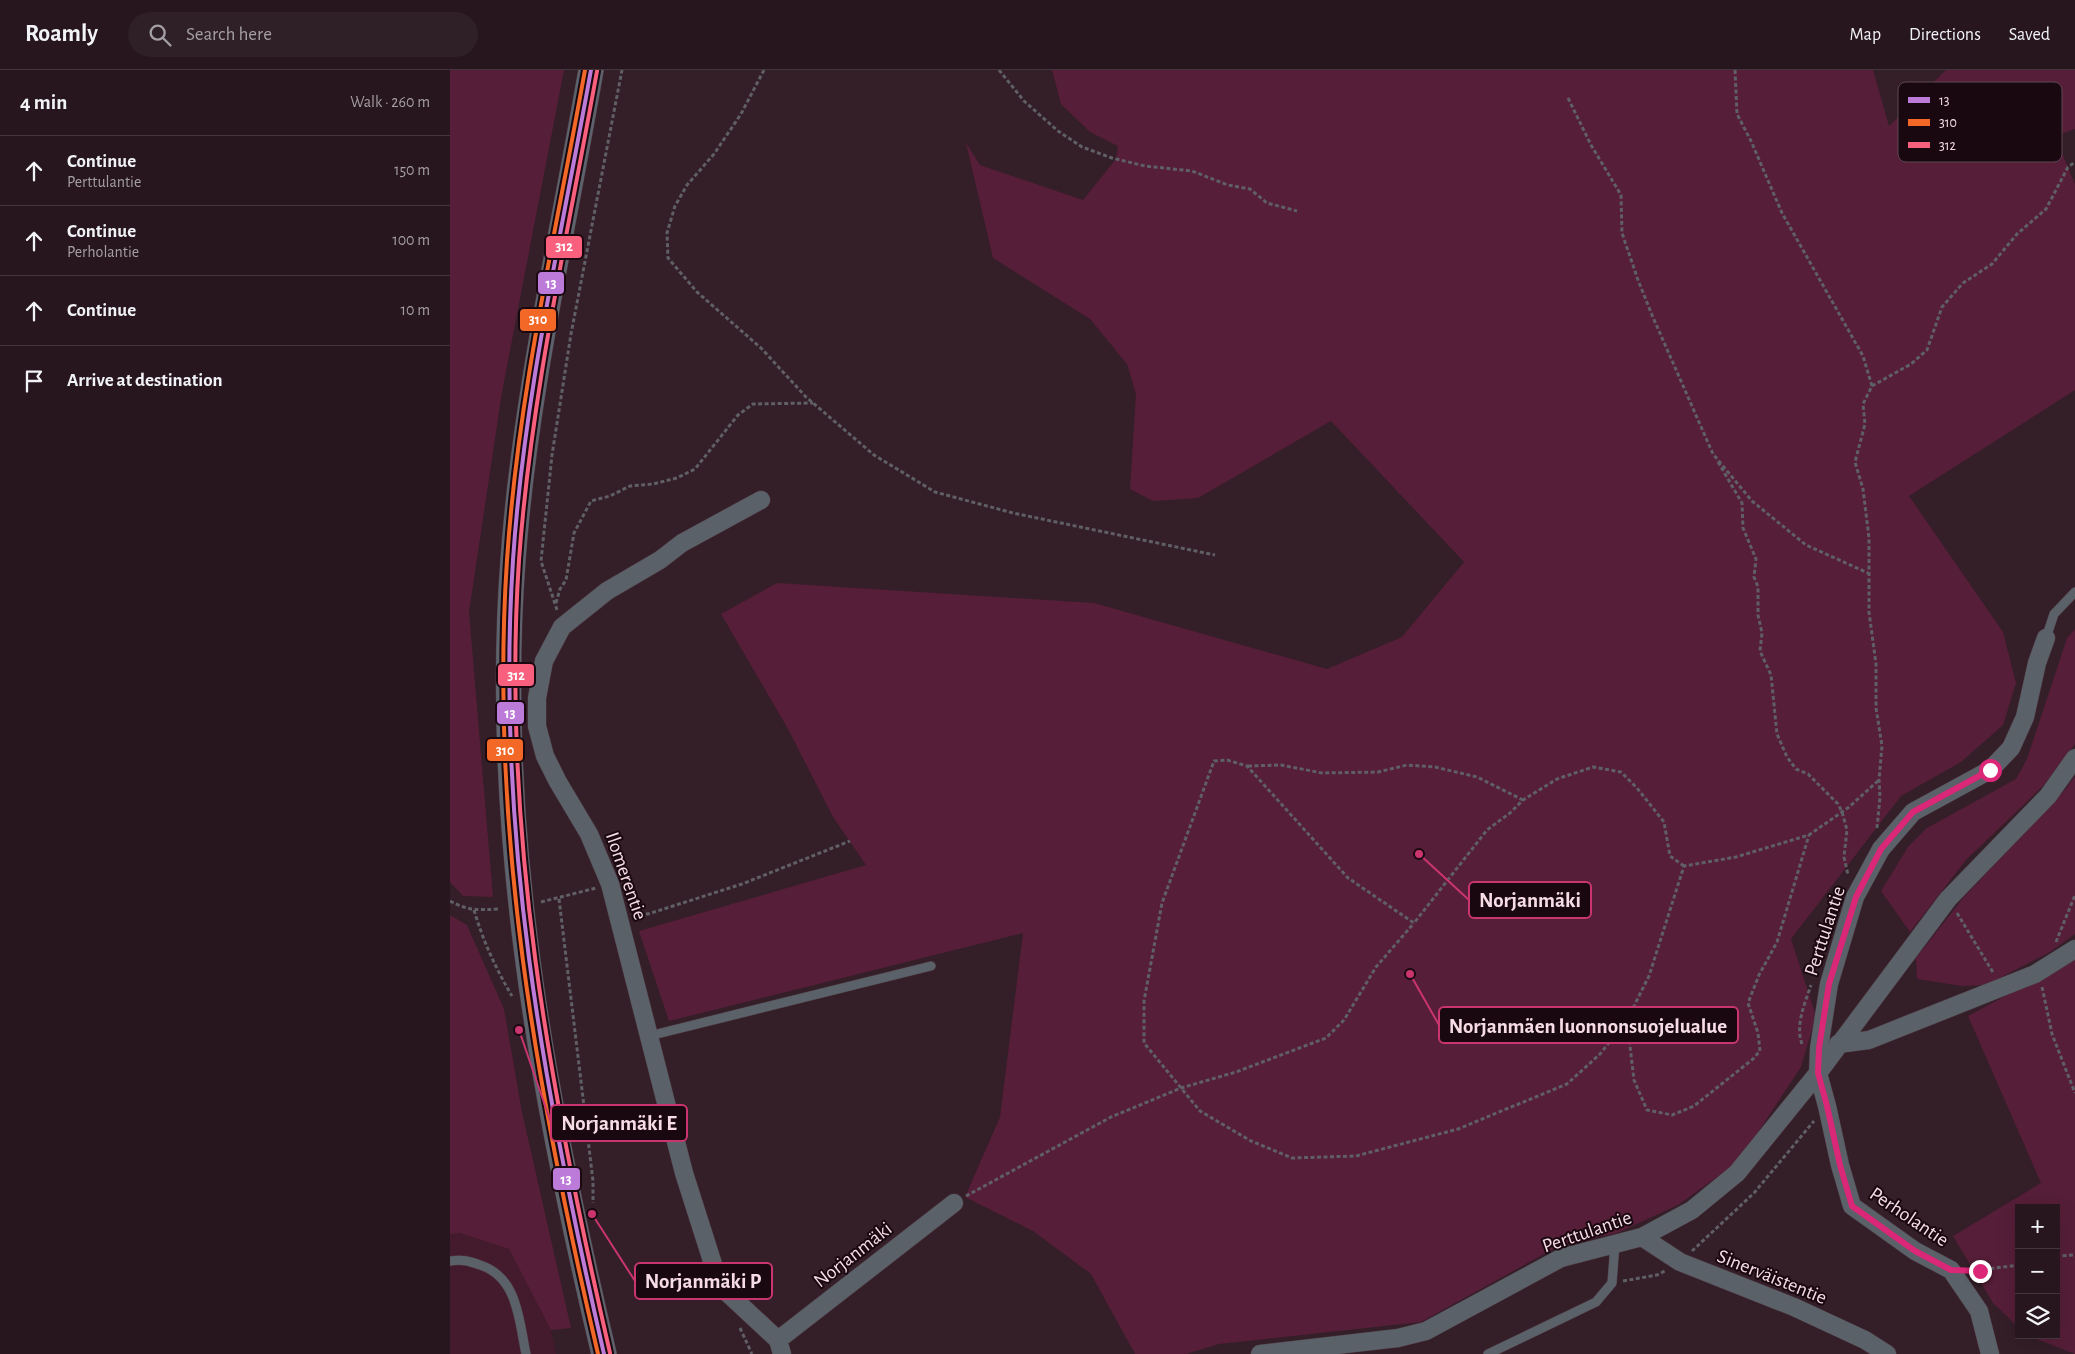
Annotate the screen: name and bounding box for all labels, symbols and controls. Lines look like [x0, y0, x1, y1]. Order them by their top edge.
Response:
search box [128, 12, 478, 57]
icon: search [146, 21, 174, 49]
text: Roamly [25, 22, 98, 46]
text: Search here [186, 25, 272, 44]
text: Map [1850, 26, 1881, 44]
text: Directions [1909, 26, 1981, 44]
text: Saved [2009, 26, 2050, 44]
legend [1898, 82, 2062, 162]
text: 4 min [20, 92, 67, 113]
text: Walk · 260 m [350, 94, 430, 110]
text: 13 [1939, 94, 1950, 108]
text: 310 [1939, 116, 1957, 130]
text: 312 [1939, 139, 1956, 153]
text: Continue [67, 152, 136, 171]
icon: ahead [20, 157, 48, 185]
text: 150 m [394, 162, 430, 178]
text: Perttulantie [67, 174, 141, 190]
text: Continue [67, 222, 136, 241]
icon: ahead [20, 227, 48, 255]
text: 100 m [392, 232, 430, 248]
line badge: 312 [545, 235, 583, 259]
text: 312 [555, 240, 573, 254]
text: Perholantie [67, 244, 139, 260]
line badge: 13 [537, 271, 565, 295]
text: 13 [545, 277, 557, 291]
icon: ahead [20, 297, 48, 325]
text: Continue [67, 301, 136, 320]
text: 10 m [401, 302, 430, 318]
line badge: 310 [519, 308, 557, 332]
text: 310 [529, 313, 547, 327]
icon: arrive [20, 367, 48, 395]
text: Arrive at destination [67, 371, 223, 390]
line badge: 312 [497, 663, 535, 687]
text: 312 [507, 669, 525, 683]
line badge: 13 [496, 701, 525, 725]
text: 13 [504, 707, 516, 721]
line badge: 310 [486, 738, 524, 762]
text: 310 [496, 744, 514, 758]
route start [1979, 759, 2002, 782]
street label: Ilomerentie [602, 829, 650, 923]
callout: Norjanmäki [1469, 882, 1591, 918]
street label: Perttulantie [1801, 884, 1849, 978]
text: Norjanmäki [1479, 890, 1581, 911]
callout: Norjanmäen luonnonsuojelualue [1439, 1007, 1738, 1043]
text: Norjanmäen luonnonsuojelualue [1449, 1016, 1727, 1037]
callout: Norjanmäki E [551, 1105, 687, 1141]
text: Norjanmäki E [561, 1113, 677, 1134]
line badge: 13 [552, 1167, 581, 1191]
text: 13 [560, 1173, 572, 1187]
street label: Perholantie [1866, 1183, 1952, 1251]
map controls [2015, 1204, 2060, 1339]
button: + [2015, 1204, 2060, 1249]
street label: Perttulantie [1540, 1207, 1634, 1257]
street label: Norjanmäki [810, 1218, 896, 1292]
street label: Sinerväistentie [1714, 1246, 1830, 1308]
button: − [2015, 1249, 2060, 1294]
route end [1969, 1260, 1992, 1283]
callout: Norjanmäki P [635, 1263, 772, 1299]
text: Norjanmäki P [645, 1271, 762, 1292]
button: layers [2015, 1294, 2060, 1339]

